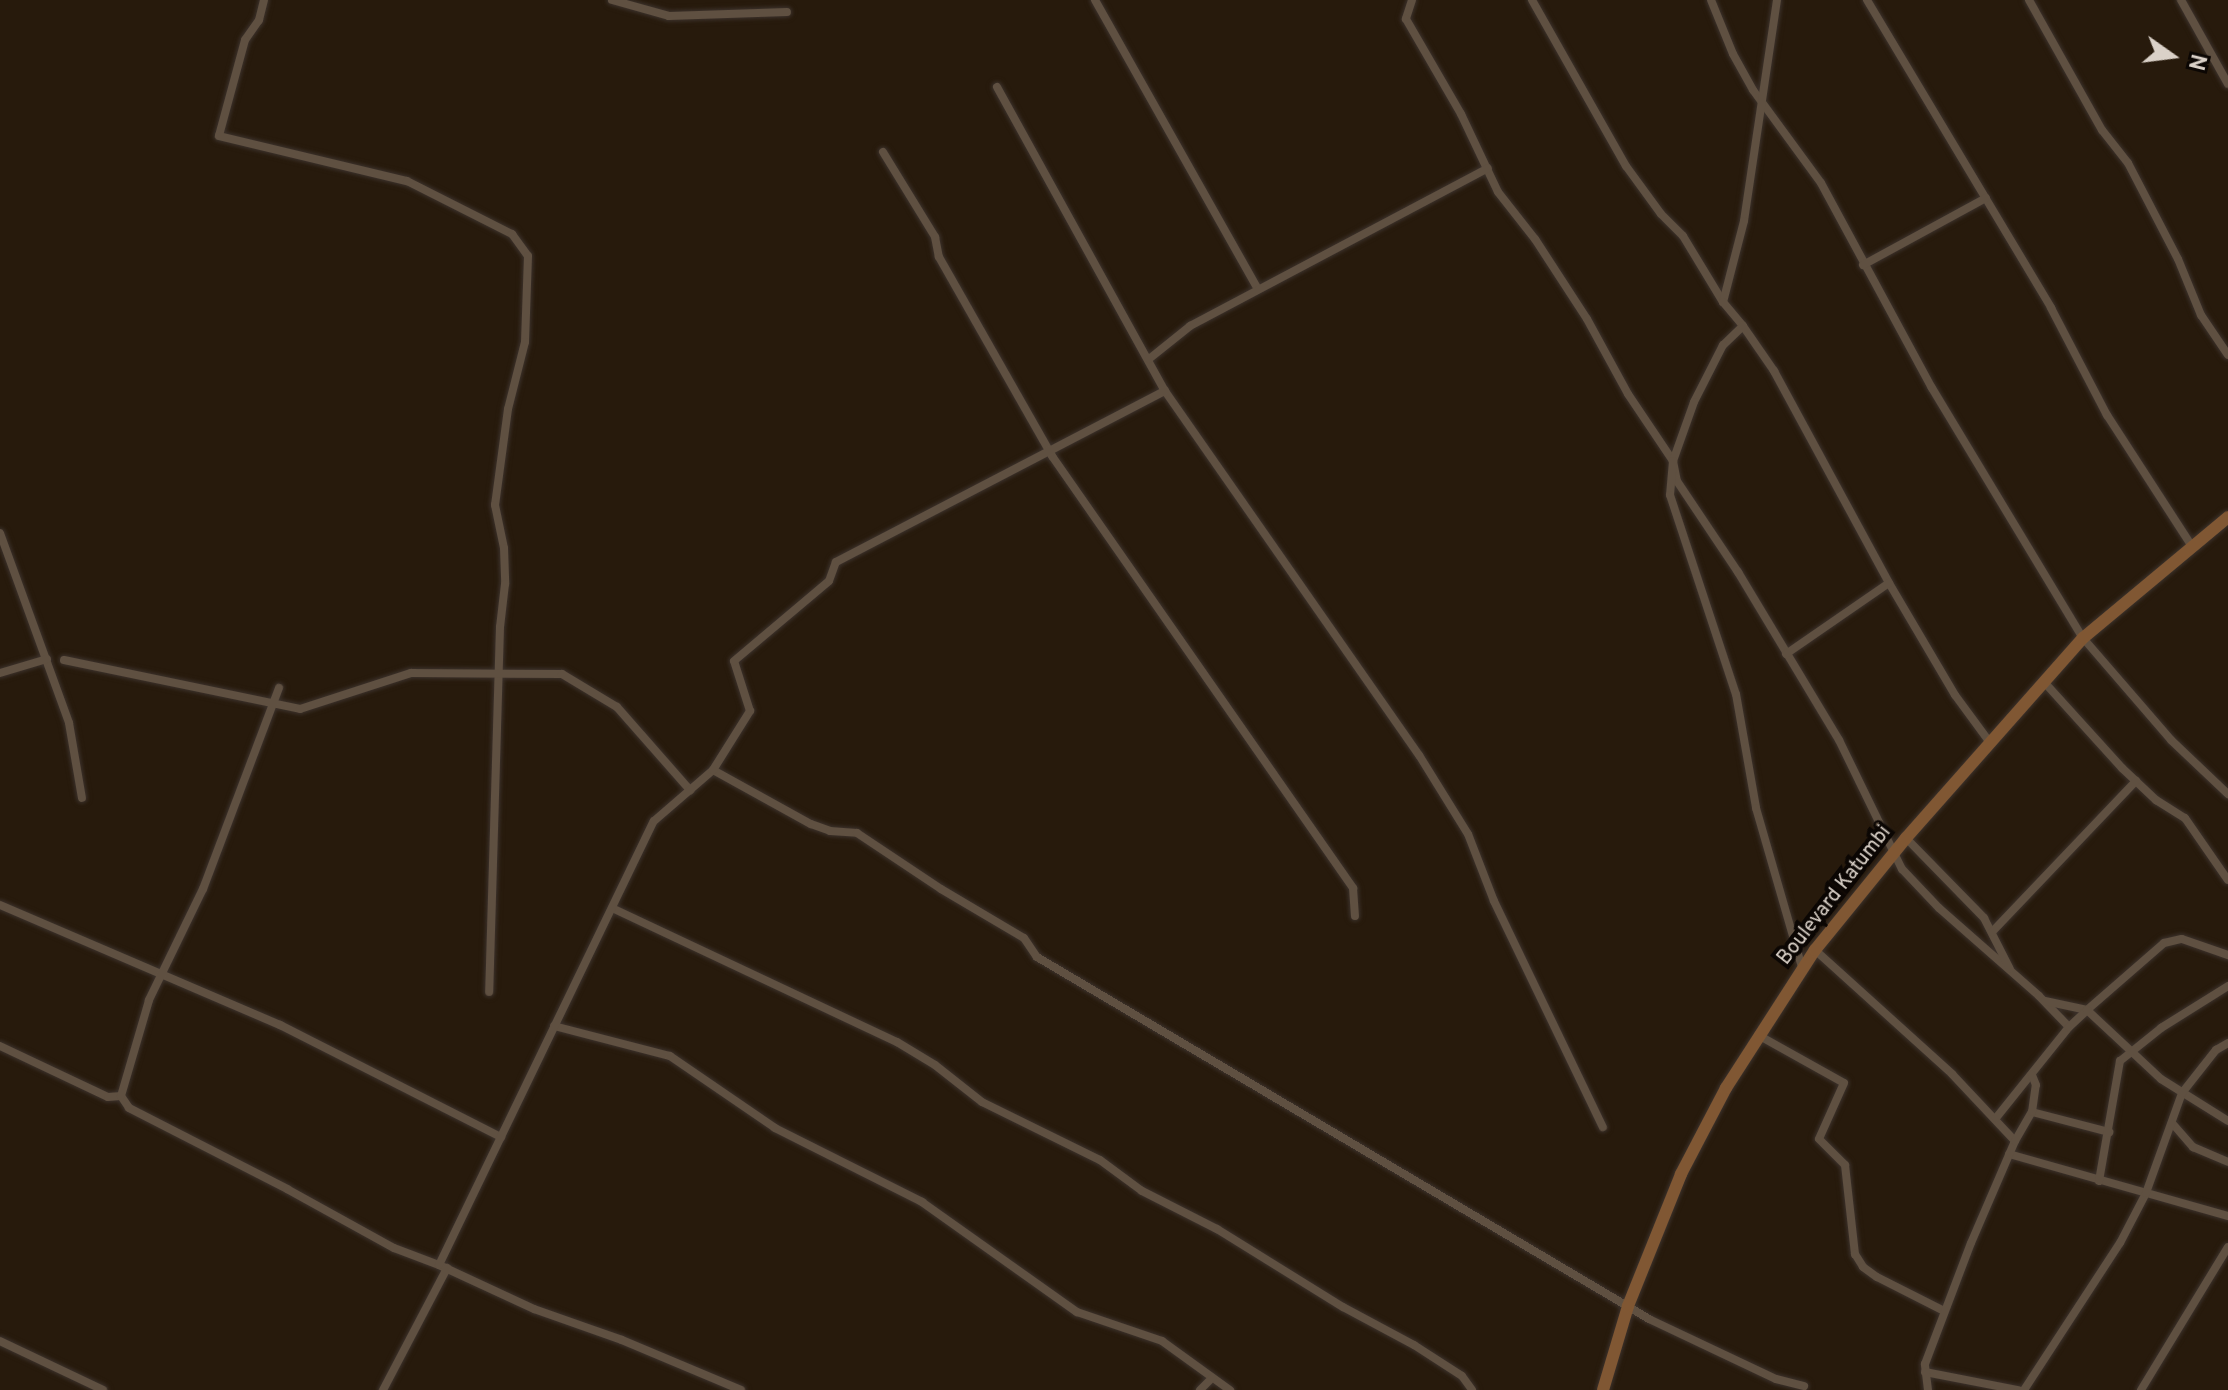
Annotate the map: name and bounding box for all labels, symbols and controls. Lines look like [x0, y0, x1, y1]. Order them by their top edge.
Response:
north arrow [2132, 16, 2212, 96]
text: N [2181, 51, 2211, 73]
street label: Boulevard Katumbi [1773, 822, 1897, 970]

